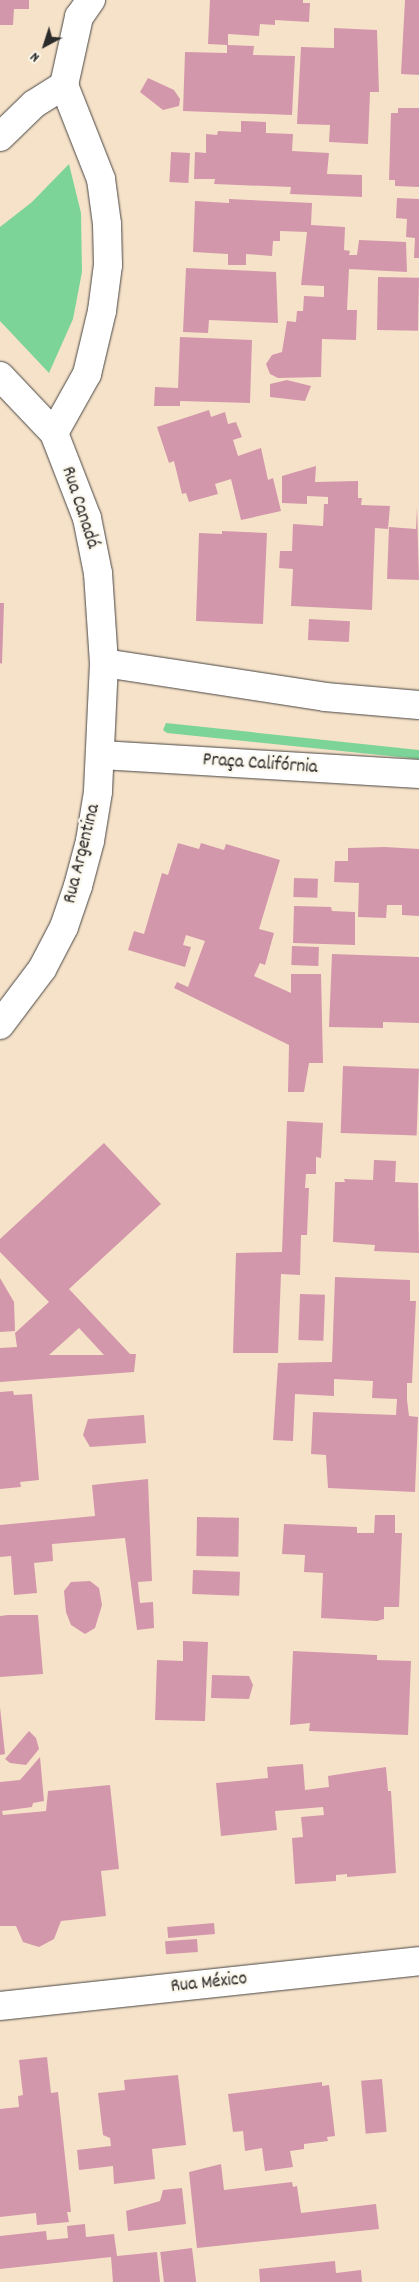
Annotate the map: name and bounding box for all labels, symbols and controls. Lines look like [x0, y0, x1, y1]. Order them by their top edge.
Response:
north arrow [20, 20, 70, 70]
text: N [26, 47, 44, 66]
street label: Rua Canadá [55, 464, 103, 552]
street label: Praça Califórnia [202, 750, 318, 780]
street label: Rua Argentina [60, 802, 106, 906]
street label: Rua México [170, 1969, 248, 1999]

